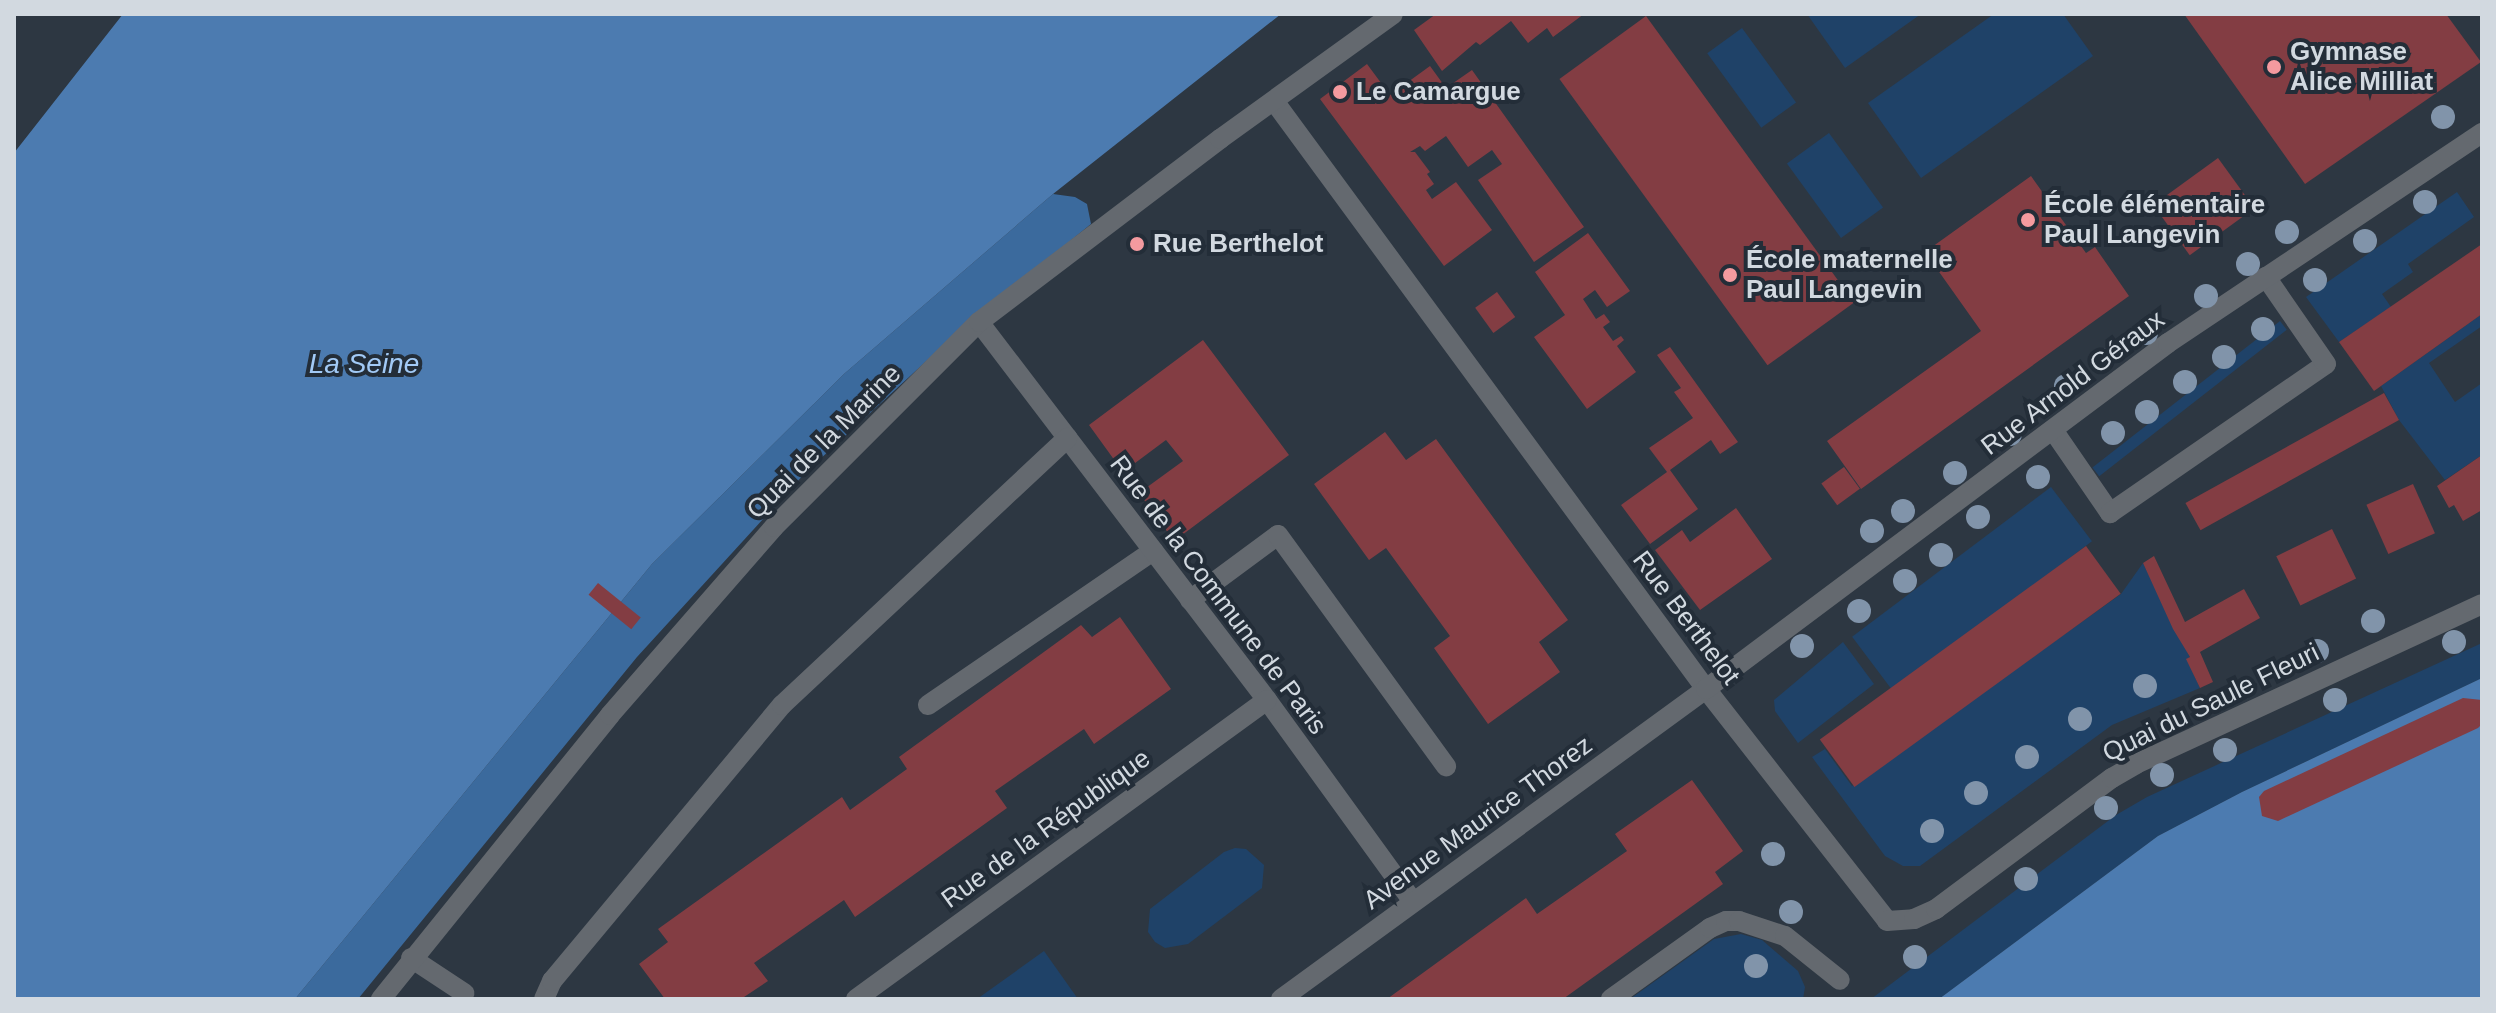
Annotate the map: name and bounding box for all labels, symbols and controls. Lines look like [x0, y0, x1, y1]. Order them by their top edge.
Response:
place label: Gymnase Alice Milliat [2290, 36, 2433, 98]
marker: Gymnase Alice Milliat [2265, 58, 2283, 76]
place label: Le Camargue [1356, 76, 1521, 108]
marker: Le Camargue [1331, 83, 1349, 101]
place label: École élémentaire Paul Langevin [2044, 189, 2265, 250]
marker: École élémentaire Paul Langevin [2019, 211, 2037, 229]
place label: Rue Berthelot [1153, 228, 1323, 260]
marker: Rue Berthelot [1128, 235, 1146, 253]
place label: École maternelle Paul Langevin [1746, 244, 1953, 306]
marker: École maternelle Paul Langevin [1721, 266, 1739, 284]
street label: Rue Arnold Géraux [1975, 304, 2171, 462]
water label: La Seine [309, 347, 419, 381]
street label: Quai de la Marine [740, 358, 908, 526]
street label: Rue de la Commune de Paris [1103, 449, 1333, 741]
street label: Rue Berthelot [1626, 545, 1746, 691]
street label: Quai du Saule Fleuri [2098, 637, 2324, 769]
street label: Avenue Maurice Thorez [1357, 729, 1599, 917]
street label: Rue de la République [936, 743, 1156, 915]

